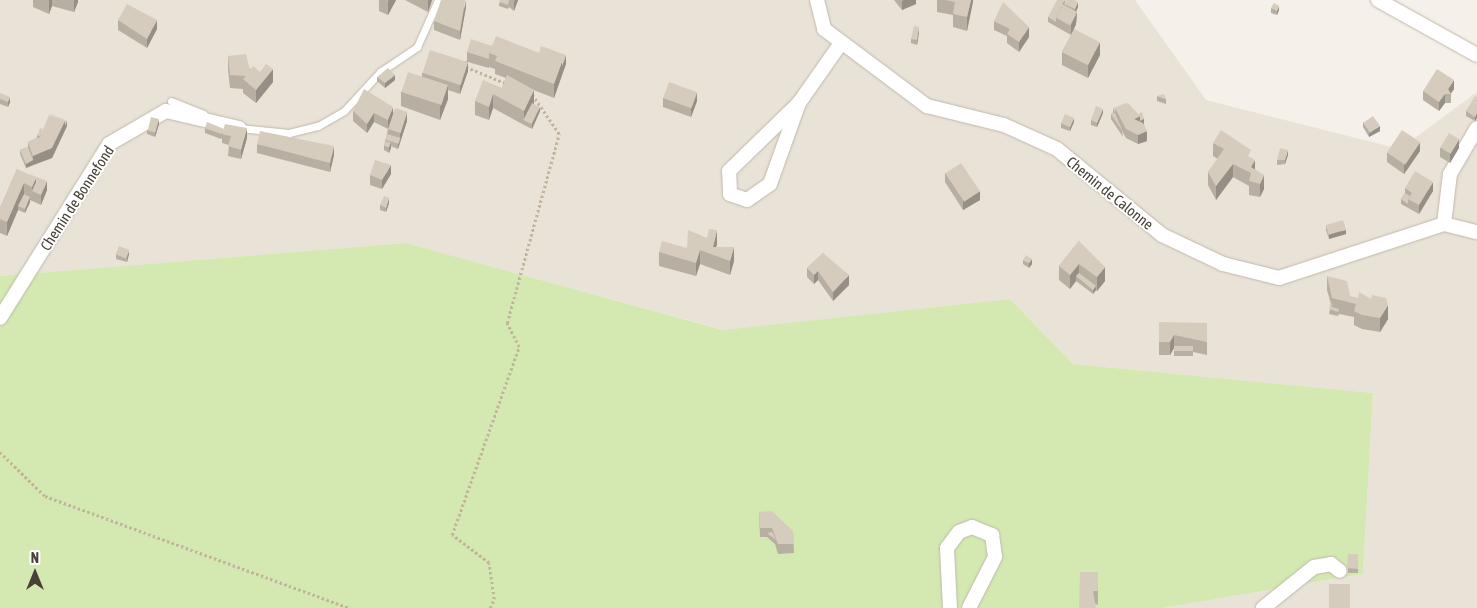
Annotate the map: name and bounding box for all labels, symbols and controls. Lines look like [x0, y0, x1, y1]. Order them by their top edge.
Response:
street label: Chemin de Bonnefond [36, 142, 118, 254]
street label: Chemin de Calonne [1063, 153, 1157, 233]
north arrow [10, 548, 60, 598]
text: N [31, 550, 39, 566]

